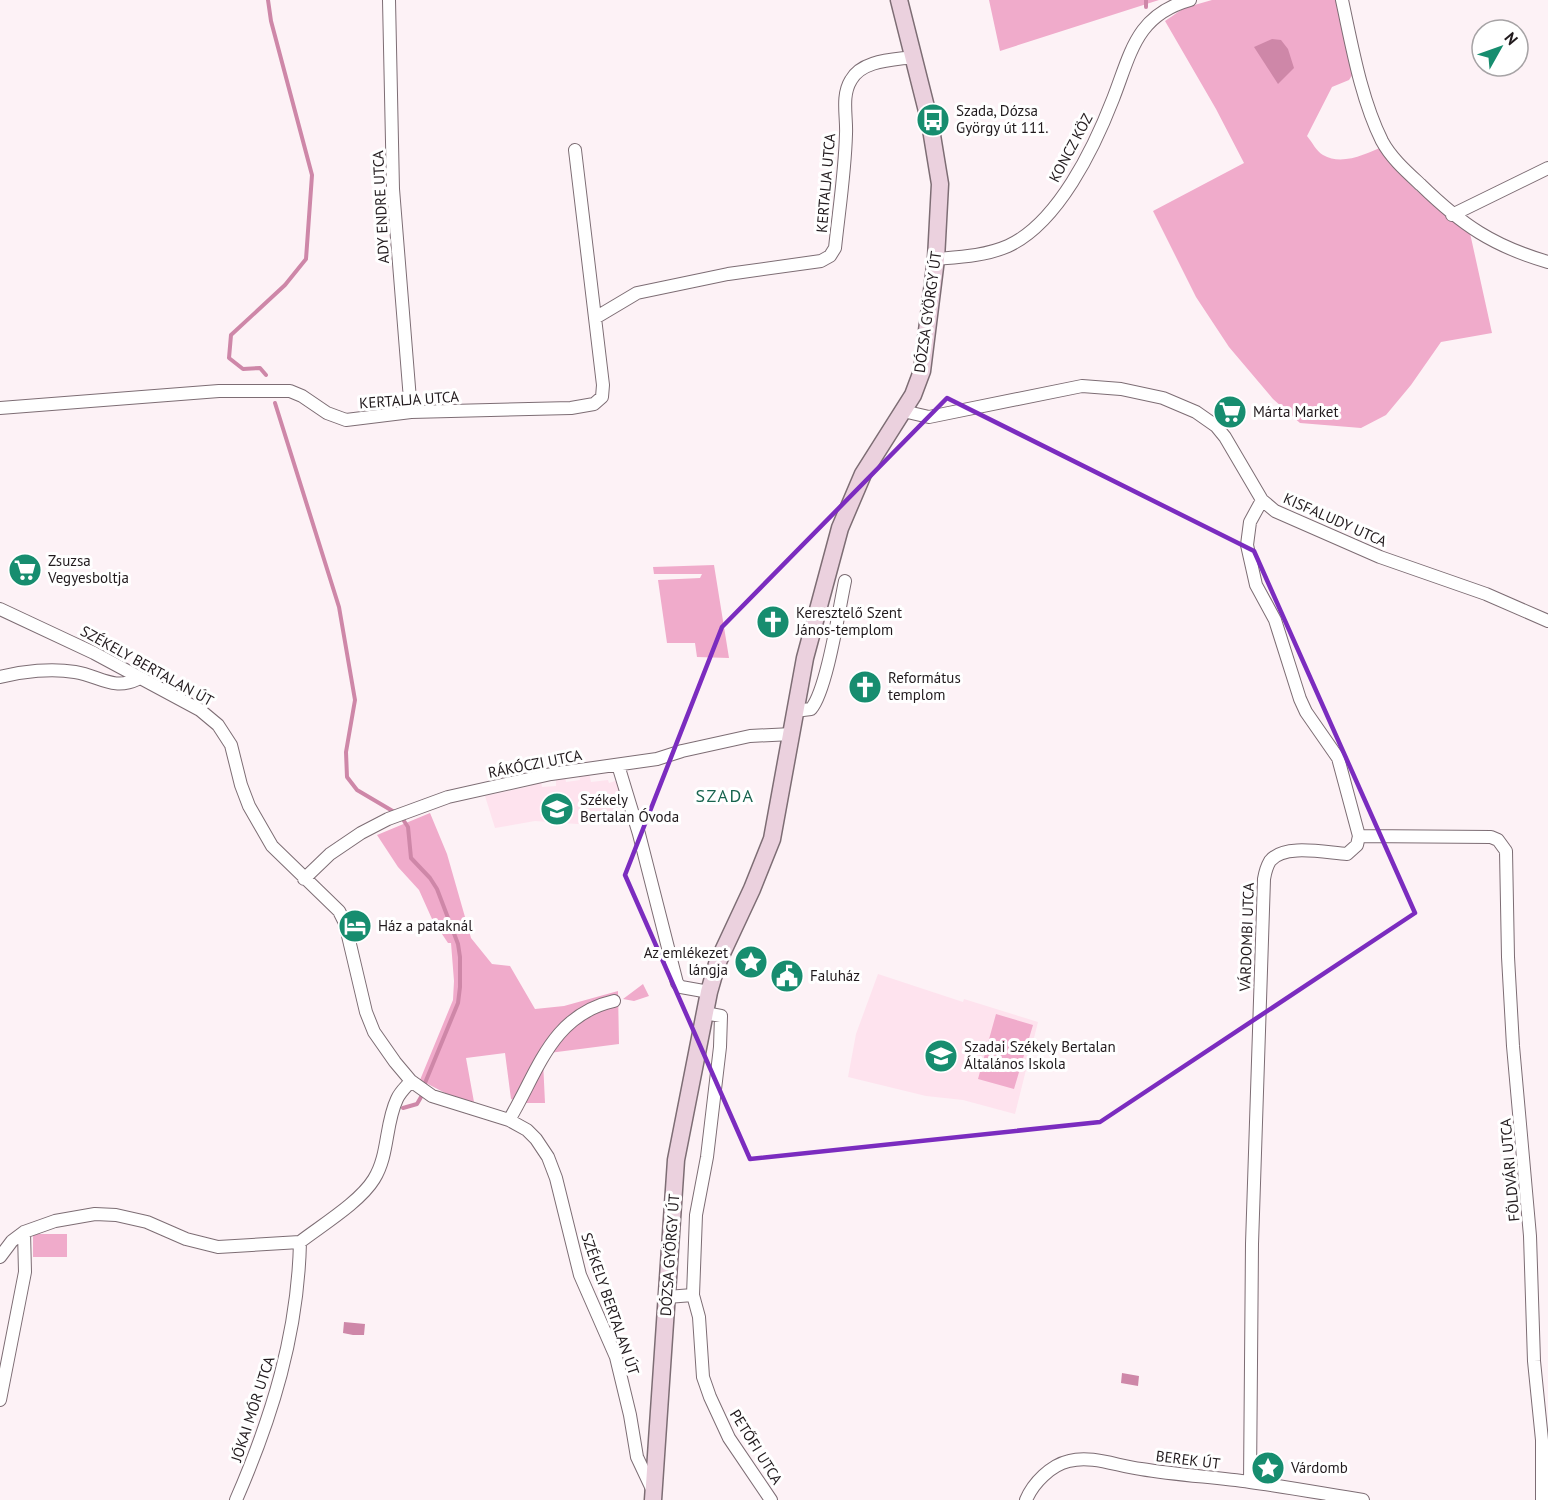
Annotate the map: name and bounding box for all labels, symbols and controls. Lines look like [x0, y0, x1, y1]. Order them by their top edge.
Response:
north arrow [1470, 18, 1530, 78]
text: N [1500, 28, 1523, 49]
place label: Szada, Dózsa György út 111. [956, 101, 1049, 137]
bus stop icon: Szada, Dózsa György út 111. [915, 102, 951, 138]
street label: KONCZ KÖZ [1045, 110, 1097, 185]
street label: KERTALJA UTCA [812, 132, 839, 234]
street label: ADY ENDRE UTCA [368, 150, 393, 264]
street label: DÓZSA GYÖRGY ÚT [910, 249, 946, 374]
street label: KERTALJA UTCA [358, 387, 460, 412]
supermarket icon: Márta Market [1212, 394, 1248, 430]
place label: Márta Market [1253, 402, 1339, 421]
street label: KISFALUDY UTCA [1281, 488, 1390, 551]
place label: Zsuzsa Vegyesboltja [47, 551, 129, 587]
supermarket icon: Zsuzsa Vegyesboltja [7, 552, 43, 588]
place label: Keresztelő Szent János-templom [795, 603, 902, 639]
church icon: Keresztelő Szent János-templom [755, 604, 791, 640]
street label: SZÉKELY BERTALAN ÚT [77, 621, 218, 710]
place label: Református templom [888, 668, 961, 704]
church icon: Református templom [847, 669, 883, 705]
street label: RÁKÓCZI UTCA [486, 745, 584, 782]
district label: SZADA [696, 784, 754, 807]
place label: Székely Bertalan Óvoda [580, 790, 679, 826]
school or university icon: Székely Bertalan Óvoda [539, 791, 575, 827]
street label: VÁRDOMBI UTCA [1235, 882, 1258, 993]
hotel icon: Ház a pataknál [337, 908, 373, 944]
place label: Ház a pataknál [378, 916, 473, 935]
place label: Az emlékezet lángja [644, 943, 728, 979]
place icon: Az emlékezet lángja [733, 944, 769, 980]
public building icon: Faluház [769, 958, 805, 994]
place label: Faluház [810, 966, 860, 985]
place label: Szadai Székely Bertalan Általános Iskola [964, 1037, 1116, 1073]
school or university icon: Szadai Székely Bertalan Általános Iskola [923, 1038, 959, 1074]
street label: FÖLDVÁRI UTCA [1496, 1117, 1523, 1222]
street label: DÓZSA GYÖRGY ÚT [656, 1192, 683, 1317]
street label: SZÉKELY BERTALAN ÚT [577, 1230, 644, 1378]
street label: JÓKAI MÓR UTCA [226, 1353, 279, 1465]
street label: PETŐFI UTCA [726, 1406, 787, 1488]
street label: BEREK ÚT [1155, 1446, 1222, 1473]
place icon: Várdomb [1250, 1450, 1286, 1486]
place label: Várdomb [1290, 1458, 1348, 1477]

